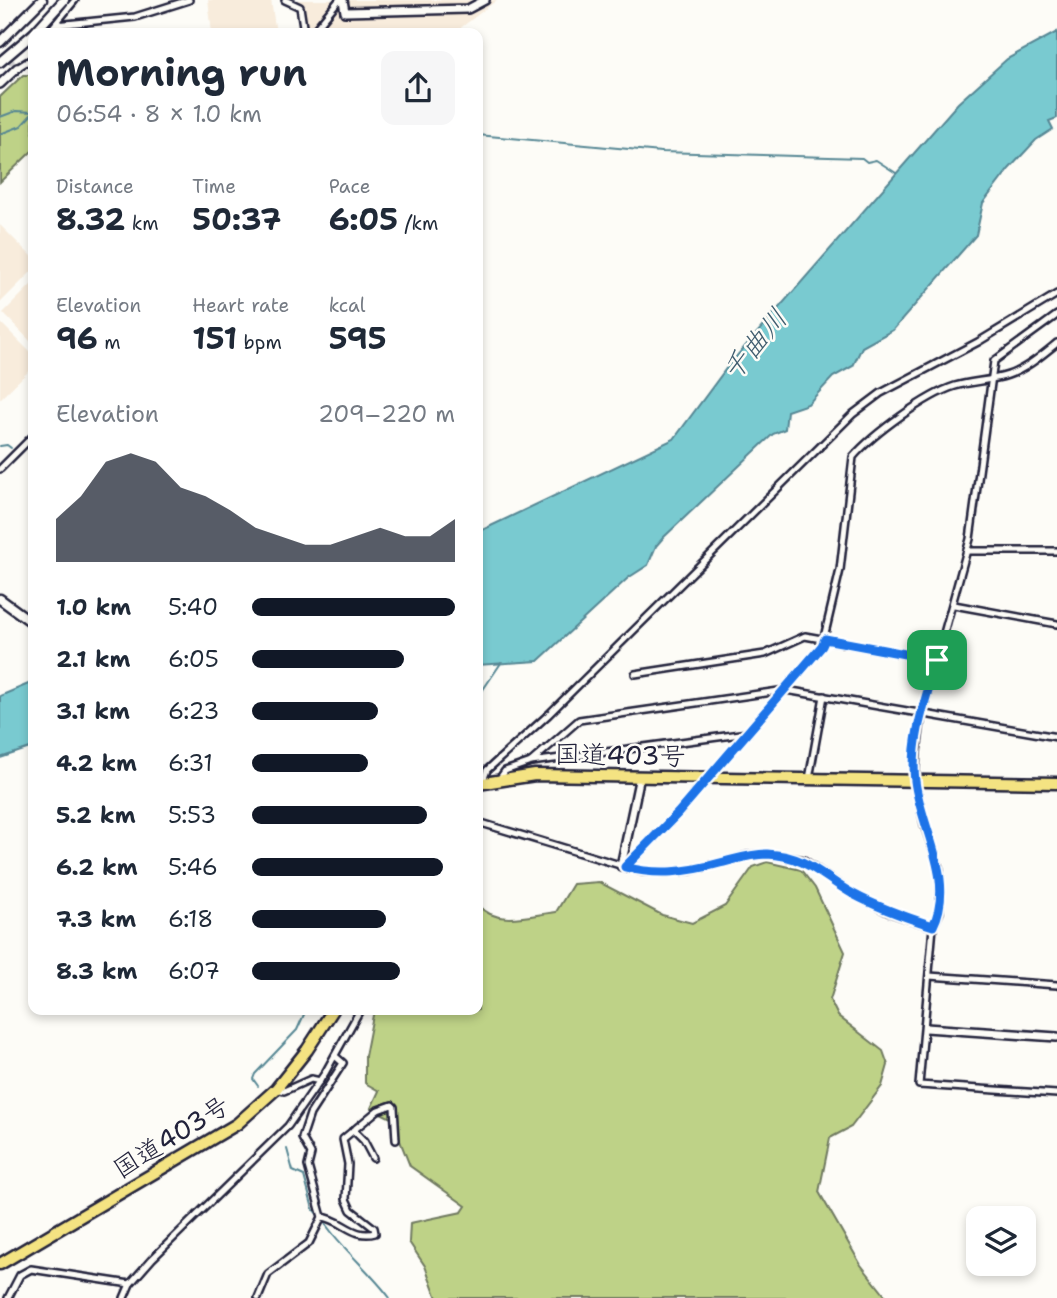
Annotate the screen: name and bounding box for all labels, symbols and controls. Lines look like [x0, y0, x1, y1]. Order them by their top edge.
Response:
text: Morning run [56, 47, 307, 98]
button: share [381, 51, 455, 125]
text: 06:54 · 8 × 1.0 km [56, 99, 262, 129]
text: Distance [56, 174, 134, 199]
text: Time [192, 174, 236, 199]
text: Pace [329, 174, 370, 199]
text: 8.32 [56, 199, 125, 240]
text: 50:37 [192, 199, 281, 240]
text: 6:05 [329, 199, 398, 240]
text: km [125, 211, 159, 236]
text: /km [398, 211, 438, 236]
text: Elevation [56, 293, 141, 318]
text: Heart rate [192, 293, 289, 318]
text: kcal [329, 293, 366, 318]
water label: 千曲川 [712, 300, 796, 388]
text: 96 [56, 318, 98, 359]
text: 151 [192, 318, 237, 359]
text: 595 [329, 318, 386, 359]
text: m [98, 330, 121, 355]
text: bpm [237, 330, 282, 355]
text: Elevation [56, 399, 159, 429]
text: 209–220 m [318, 399, 455, 429]
text: 1.0 km [56, 592, 131, 622]
text: 5:40 [168, 592, 218, 622]
pin [907, 630, 967, 690]
icon: arrive [918, 641, 956, 679]
text: 2.1 km [56, 644, 130, 674]
text: 6:05 [168, 644, 219, 674]
text: 3.1 km [56, 696, 130, 726]
text: 6:23 [168, 696, 219, 726]
street label: 国道403号 [554, 736, 686, 773]
text: 4.2 km [56, 748, 137, 778]
text: 6:31 [168, 748, 213, 778]
text: 5.2 km [56, 800, 136, 830]
text: 5:53 [168, 800, 216, 830]
text: 6.2 km [56, 852, 138, 882]
text: 5:46 [168, 852, 218, 882]
text: 7.3 km [56, 904, 136, 934]
text: 6:18 [168, 904, 213, 934]
text: 8.3 km [56, 956, 137, 986]
text: 6:07 [168, 956, 220, 986]
street label: 国道403号 [106, 1087, 236, 1186]
map controls [966, 1206, 1036, 1276]
button: layers [966, 1206, 1036, 1276]

